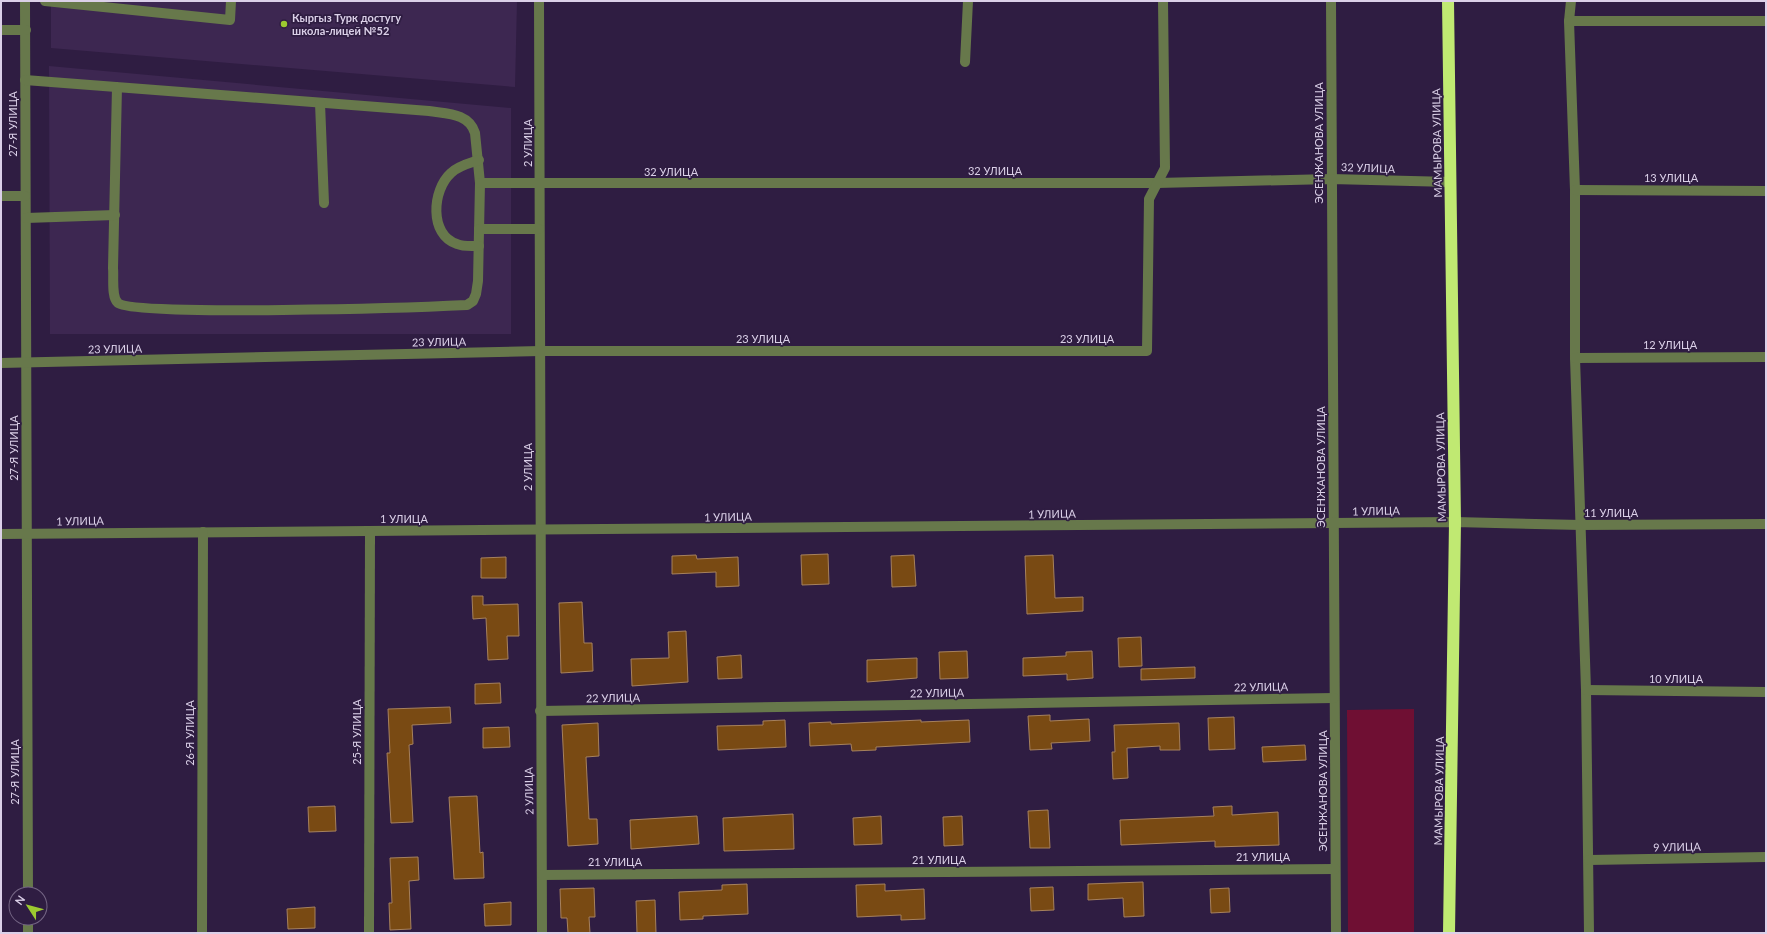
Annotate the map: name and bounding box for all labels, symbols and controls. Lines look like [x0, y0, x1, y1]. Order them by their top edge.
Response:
place label: Кыргыз Турк достугу школа-лицей №52 [292, 11, 401, 37]
marker: Кыргыз Турк достугу школа-лицей №52 [279, 19, 289, 29]
street label: ЭСЕНЖАНОВА УЛИЦА [1312, 82, 1325, 204]
street label: МАМЫРОВА УЛИЦА [1429, 88, 1444, 198]
street label: 27-Я УЛИЦА [6, 91, 19, 157]
street label: 2 УЛИЦА [521, 119, 534, 167]
street label: 32 УЛИЦА [1341, 160, 1396, 175]
street label: 32 УЛИЦА [968, 164, 1023, 177]
street label: 32 УЛИЦА [644, 165, 699, 178]
street label: 13 УЛИЦА [1644, 171, 1699, 184]
street label: 23 УЛИЦА [736, 332, 791, 345]
street label: 23 УЛИЦА [1060, 332, 1115, 345]
street label: 23 УЛИЦА [412, 335, 467, 348]
street label: 12 УЛИЦА [1643, 338, 1698, 351]
street label: 23 УЛИЦА [88, 342, 143, 355]
street label: ЭСЕНЖАНОВА УЛИЦА [1314, 406, 1327, 528]
street label: МАМЫРОВА УЛИЦА [1433, 412, 1448, 522]
street label: 27-Я УЛИЦА [7, 415, 20, 481]
street label: 2 УЛИЦА [521, 443, 534, 491]
street label: 1 УЛИЦА [1352, 504, 1401, 517]
street label: 11 УЛИЦА [1584, 506, 1639, 519]
street label: 1 УЛИЦА [1028, 507, 1077, 520]
street label: 1 УЛИЦА [704, 510, 753, 523]
street label: 1 УЛИЦА [380, 512, 428, 525]
street label: 1 УЛИЦА [56, 514, 105, 527]
street label: 10 УЛИЦА [1649, 672, 1704, 685]
street label: 22 УЛИЦА [1234, 680, 1289, 693]
street label: 22 УЛИЦА [910, 686, 965, 699]
street label: 22 УЛИЦА [586, 691, 641, 704]
street label: 25-Я УЛИЦА [350, 699, 363, 765]
street label: 26-Я УЛИЦА [183, 700, 196, 766]
street label: ЭСЕНЖАНОВА УЛИЦА [1316, 730, 1329, 852]
street label: МАМЫРОВА УЛИЦА [1431, 736, 1446, 846]
street label: 27-Я УЛИЦА [8, 739, 21, 805]
street label: 2 УЛИЦА [522, 766, 535, 815]
street label: 9 УЛИЦА [1653, 840, 1702, 853]
street label: 21 УЛИЦА [1236, 850, 1291, 863]
street label: 21 УЛИЦА [912, 853, 967, 866]
street label: 21 УЛИЦА [588, 855, 643, 868]
north arrow [8, 886, 48, 926]
text: N [12, 893, 27, 907]

